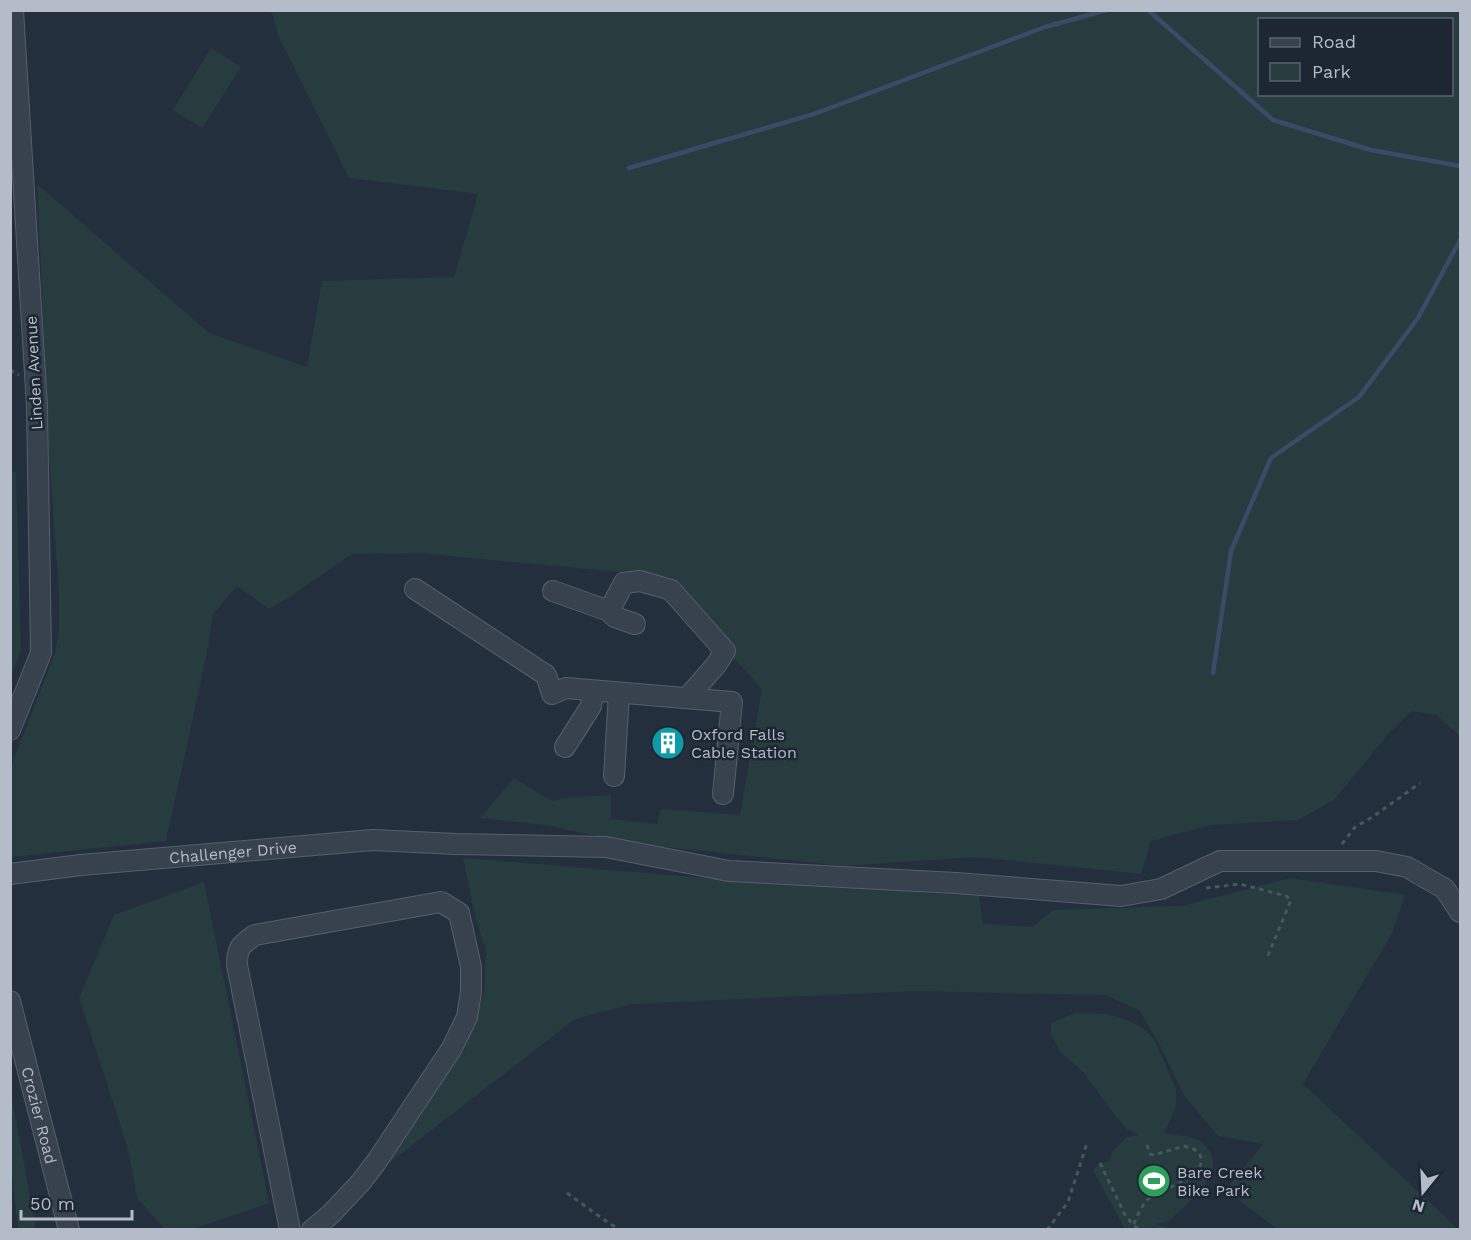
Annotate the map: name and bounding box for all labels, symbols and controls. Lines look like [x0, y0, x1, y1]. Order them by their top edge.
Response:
legend [1258, 18, 1453, 96]
text: Road [1312, 31, 1356, 52]
text: Park [1312, 61, 1351, 82]
street label: Linden Avenue [22, 315, 46, 431]
building icon: Oxford Falls Cable Station [650, 725, 686, 761]
place label: Oxford Falls Cable Station [691, 725, 797, 762]
street label: Challenger Drive [168, 837, 298, 867]
street label: Crozier Road [18, 1065, 61, 1166]
north arrow [1393, 1162, 1453, 1222]
sports icon: Bare Creek Bike Park [1136, 1163, 1172, 1199]
place label: Bare Creek Bike Park [1177, 1163, 1262, 1200]
scale bar [21, 1183, 132, 1221]
text: 50 m [30, 1193, 75, 1214]
text: N [1410, 1195, 1427, 1217]

